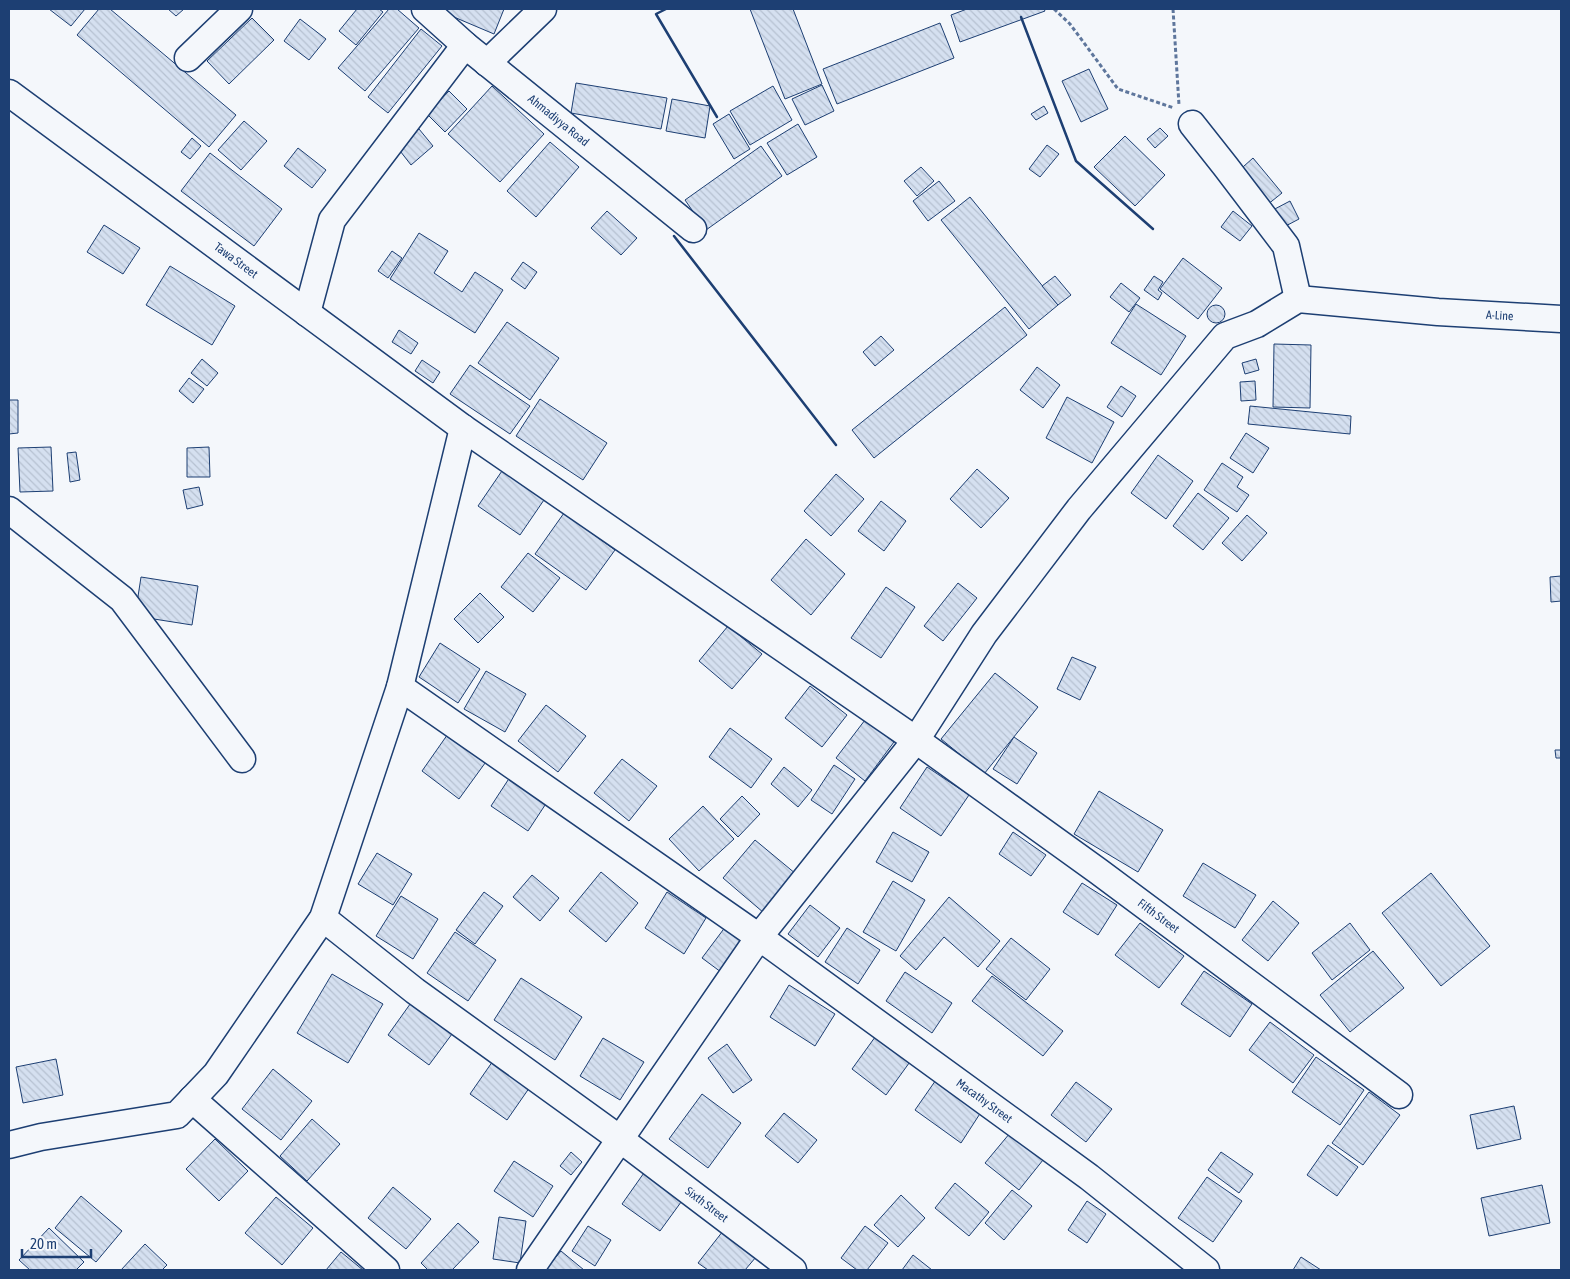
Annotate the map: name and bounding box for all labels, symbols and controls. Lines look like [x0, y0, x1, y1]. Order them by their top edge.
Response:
street label: Ahmadiyya Road [525, 92, 592, 149]
street label: Tawa Street [211, 240, 261, 281]
street label: A-Line [1486, 308, 1514, 323]
street label: Fifth Street [1135, 896, 1183, 936]
street label: Macathy Street [953, 1076, 1015, 1126]
street label: Sixth Street [683, 1184, 731, 1226]
scale bar [22, 1226, 91, 1258]
text: 20 m [30, 1235, 57, 1252]

